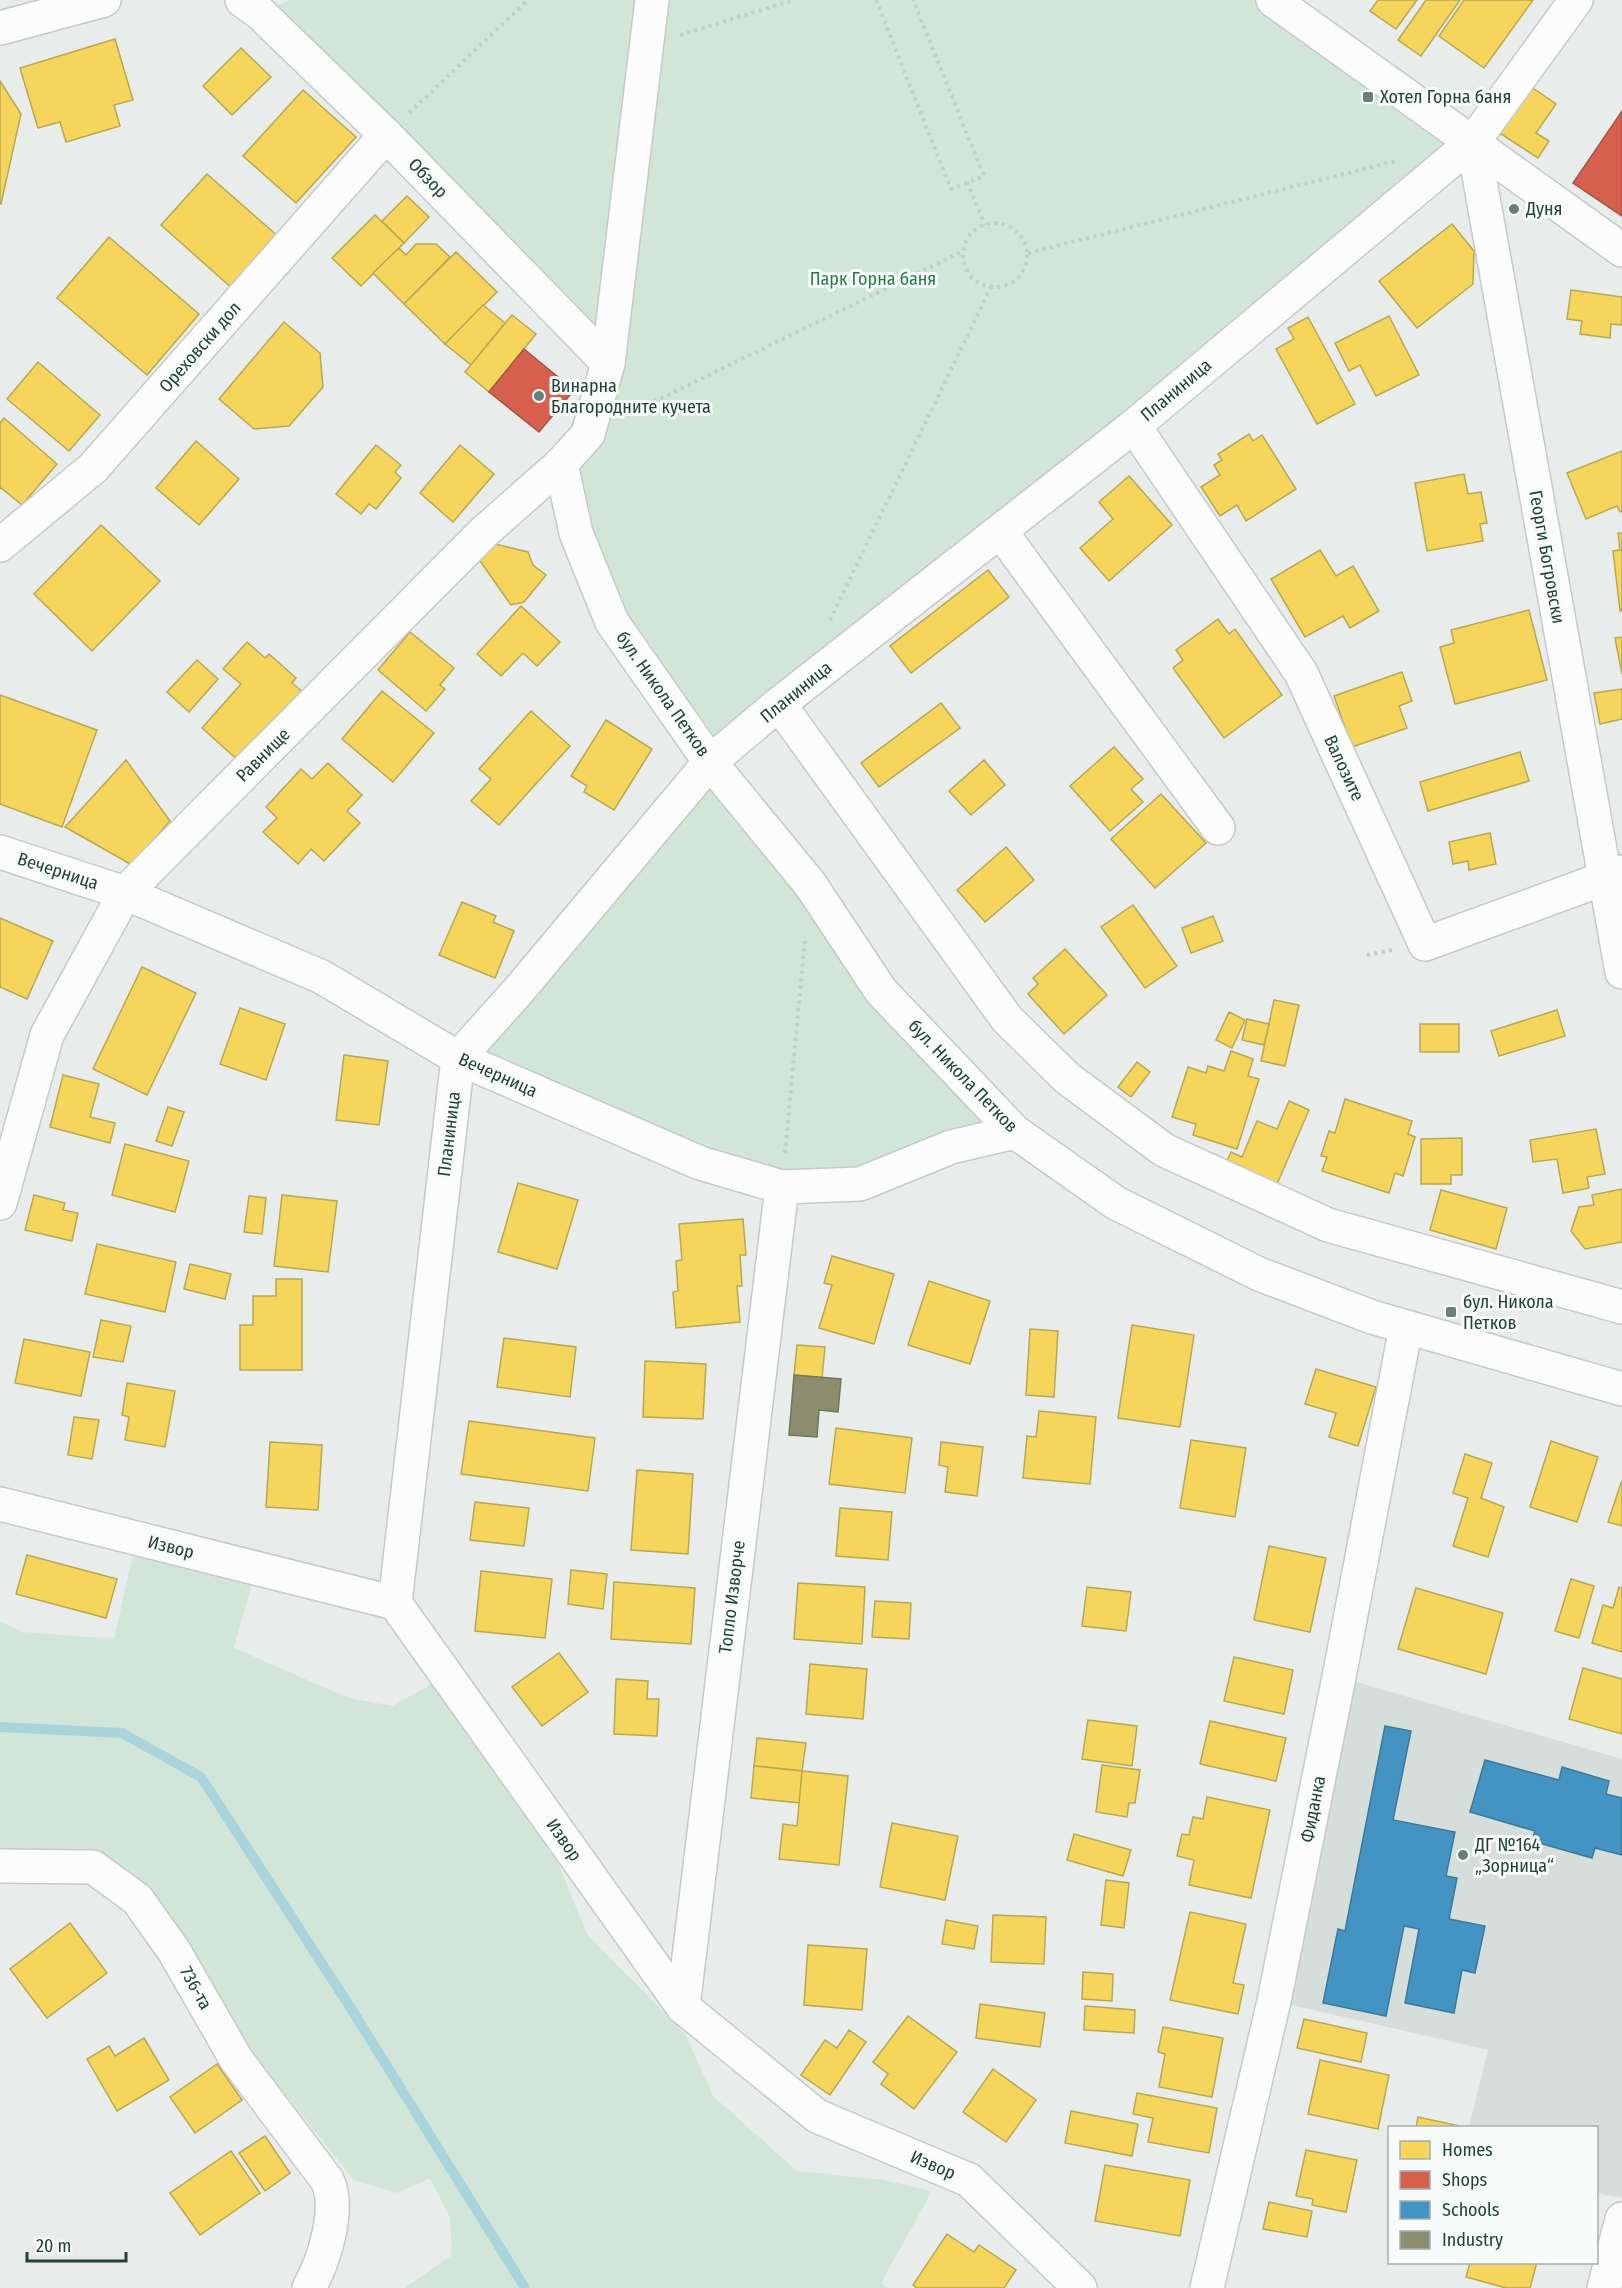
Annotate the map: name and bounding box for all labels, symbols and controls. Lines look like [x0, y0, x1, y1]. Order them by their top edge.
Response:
place label: Хотел Горна баня [1380, 86, 1511, 108]
marker: Хотел Горна баня [1361, 90, 1375, 104]
street label: Обзор [404, 153, 452, 203]
place label: Дуня [1525, 198, 1563, 220]
marker: Дуня [1507, 202, 1521, 216]
park label: Парк Горна баня [810, 268, 936, 290]
street label: Ореховски дол [154, 297, 246, 397]
street label: Планиница [1136, 354, 1216, 426]
place label: Винарна Благородните кучета [551, 375, 711, 418]
marker: Винарна Благородните кучета [532, 389, 546, 403]
street label: Георги Богровски [1524, 489, 1570, 625]
street label: бул. Никола Петков [611, 627, 715, 761]
street label: Планиница [756, 656, 836, 728]
street label: Равнище [231, 723, 295, 787]
street label: Валозите [1319, 731, 1369, 805]
street label: Вечерница [15, 848, 101, 894]
street label: бул. Никола Петков [904, 1015, 1022, 1137]
street label: Вечерница [455, 1048, 541, 1102]
street label: Планиница [433, 1090, 465, 1178]
place label: бул. Никола Петков [1463, 1291, 1554, 1334]
marker: бул. Никола Петков [1444, 1305, 1458, 1319]
street label: Извор [146, 1531, 196, 1563]
street label: Топло Изворче [714, 1539, 750, 1655]
street label: Фиданка [1296, 1774, 1330, 1844]
street label: Извор [542, 1814, 586, 1866]
place label: ДГ №164 „Зорница“ [1474, 1834, 1554, 1877]
marker: ДГ №164 „Зорница“ [1456, 1848, 1470, 1862]
street label: 736-та [175, 1963, 217, 2014]
legend [1388, 2126, 1598, 2264]
text: Homes [1442, 2139, 1493, 2161]
street label: Извор [907, 2146, 959, 2184]
text: Shops [1442, 2169, 1487, 2191]
text: Schools [1442, 2199, 1500, 2221]
scale bar [27, 2225, 126, 2263]
text: Industry [1442, 2229, 1503, 2251]
text: 20 m [36, 2235, 71, 2257]

